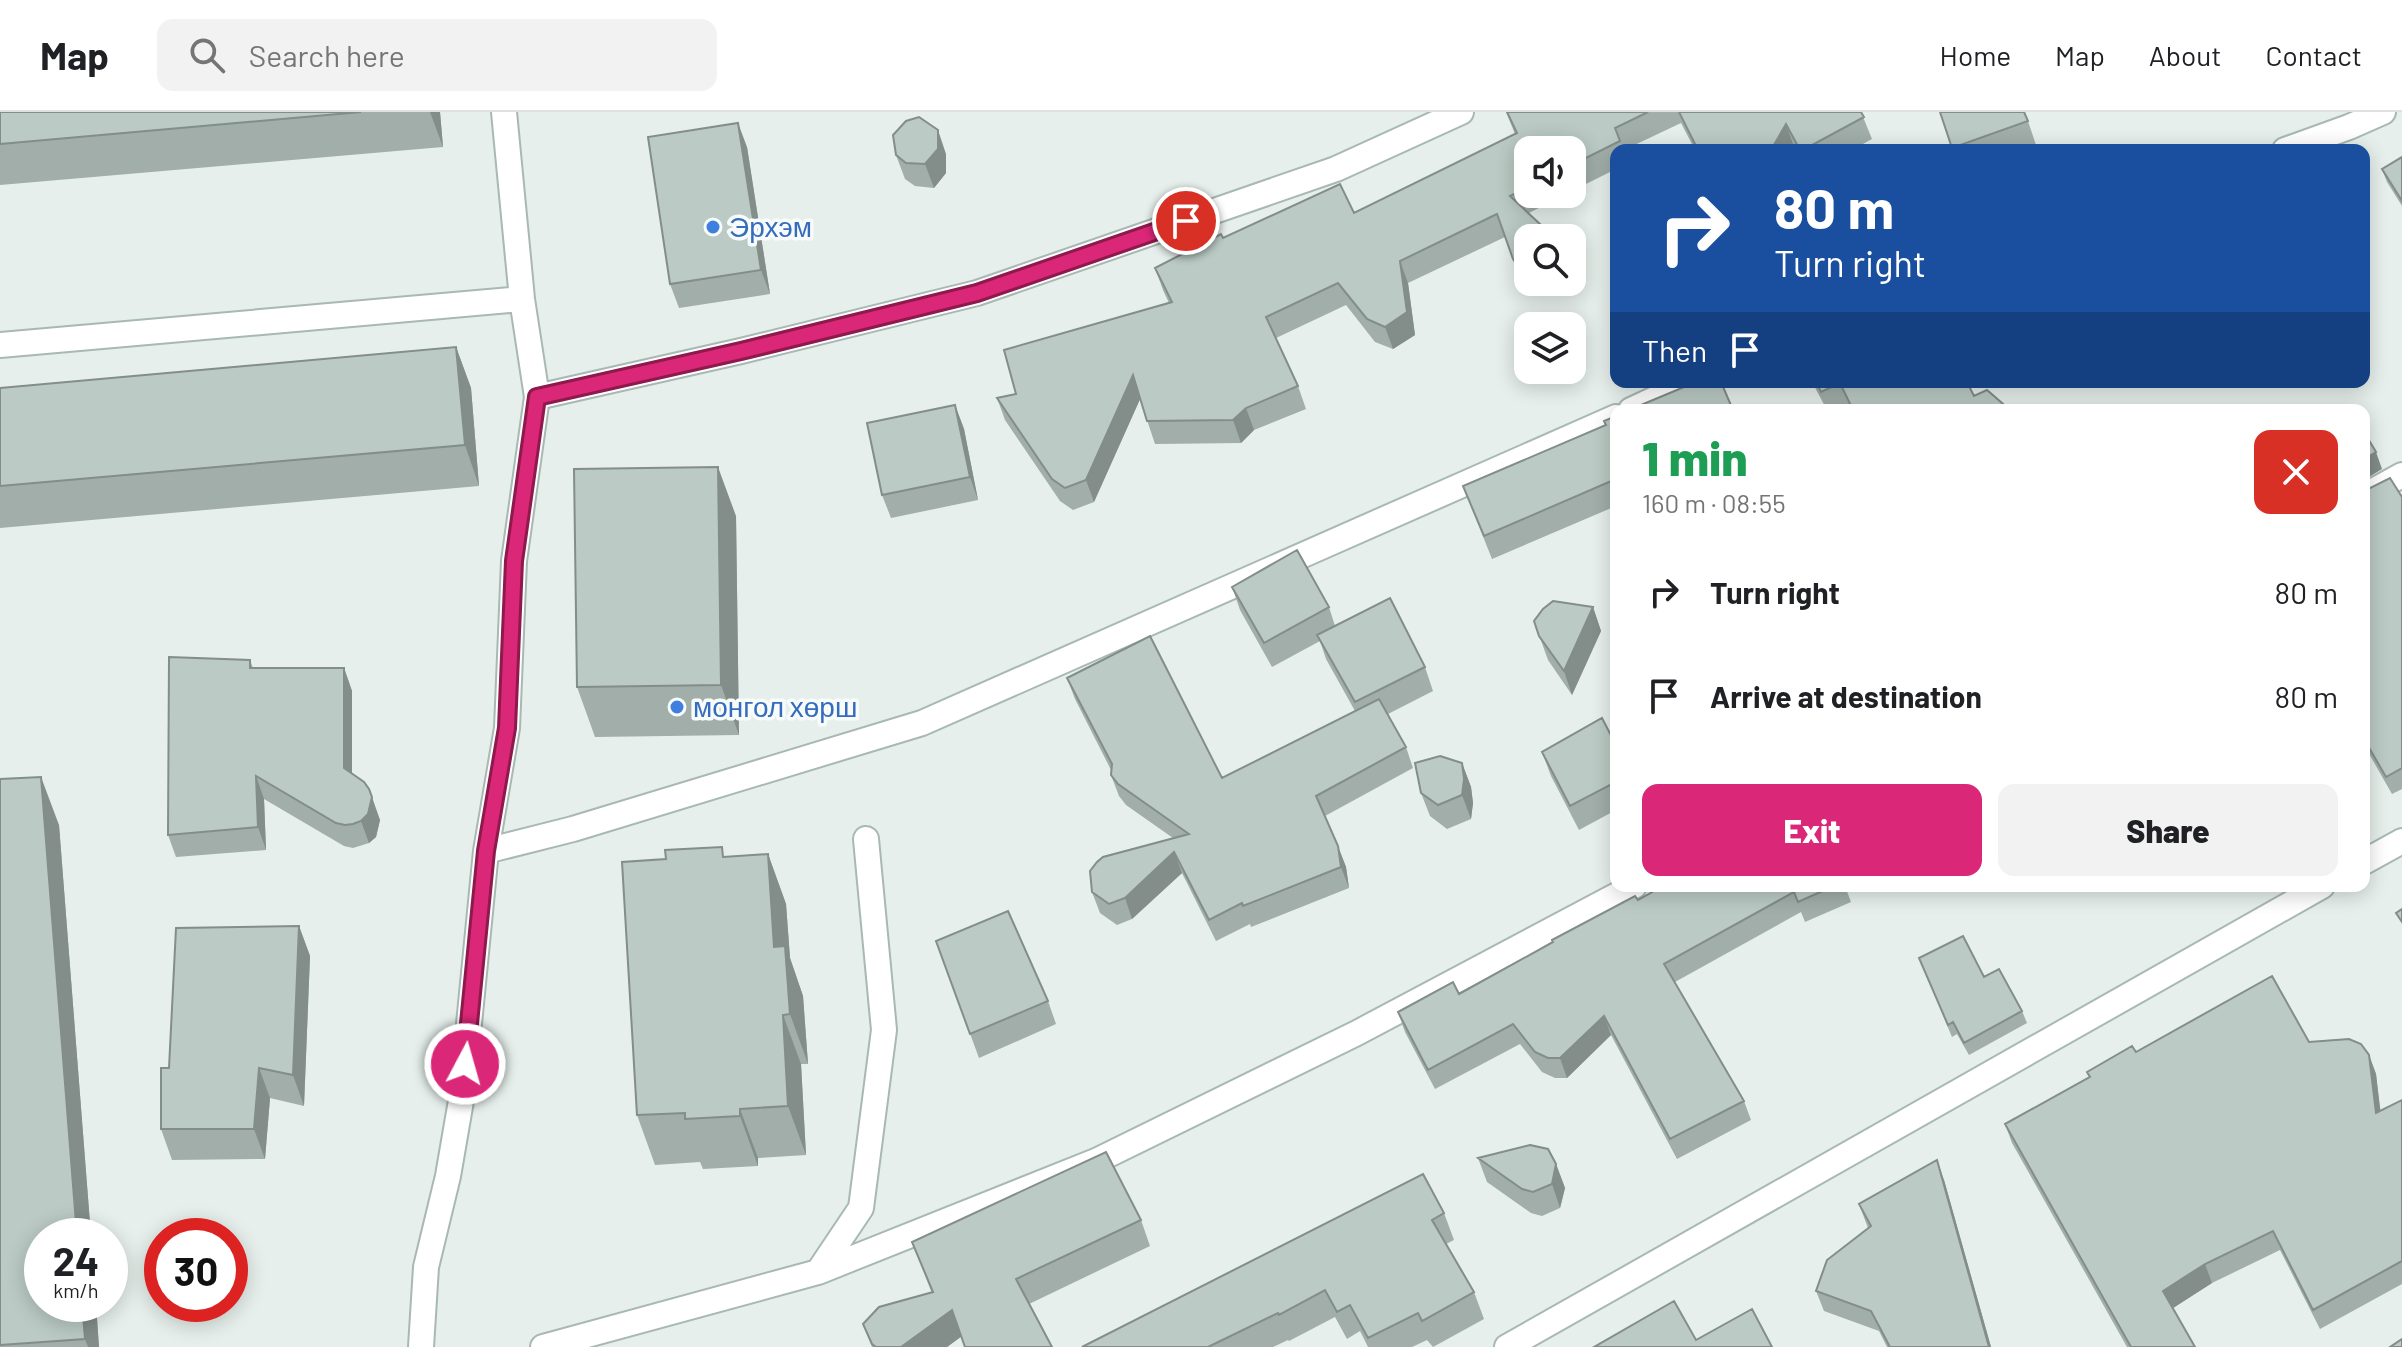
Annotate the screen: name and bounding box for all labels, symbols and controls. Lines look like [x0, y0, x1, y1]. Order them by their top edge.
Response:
search box [157, 19, 717, 91]
text: Map [40, 32, 109, 78]
icon: search [185, 33, 229, 77]
text: Search here [249, 37, 405, 73]
text: Home [1940, 38, 2011, 72]
text: Map [2055, 38, 2105, 72]
text: About [2149, 38, 2221, 72]
text: Contact [2265, 38, 2362, 72]
map controls [1514, 136, 1586, 384]
button: sound [1514, 136, 1586, 208]
text: 80 m [1774, 173, 1894, 240]
icon: right [1642, 176, 1746, 280]
pin [1152, 187, 1220, 255]
icon: arrive [1164, 199, 1208, 243]
place label: Эрхэм [729, 209, 812, 243]
marker: Эрхэм [704, 218, 722, 236]
button: search [1514, 224, 1586, 296]
text: Turn right [1774, 241, 1926, 284]
button: layers [1514, 312, 1586, 384]
icon: arrive [1723, 328, 1767, 372]
text: Then [1642, 332, 1707, 368]
text: 1 min [1642, 428, 1748, 486]
button: close [2254, 430, 2338, 514]
text: 160 m · 08:55 [1642, 487, 1786, 518]
icon: right [1642, 570, 1686, 614]
text: Turn right [1710, 574, 1840, 610]
text: 80 m [2275, 574, 2338, 610]
icon: arrive [1642, 674, 1686, 718]
text: Arrive at destination [1710, 678, 1982, 714]
text: 80 m [2275, 678, 2338, 714]
place label: монгол хөрш [693, 689, 857, 723]
marker: монгол хөрш [668, 698, 686, 716]
button: Exit [1642, 784, 1982, 876]
button: Share [1998, 784, 2338, 876]
position arrow [423, 1022, 507, 1106]
speed limit sign: 30 [144, 1218, 248, 1322]
text: 24 [53, 1236, 99, 1284]
text: km/h [53, 1278, 99, 1302]

